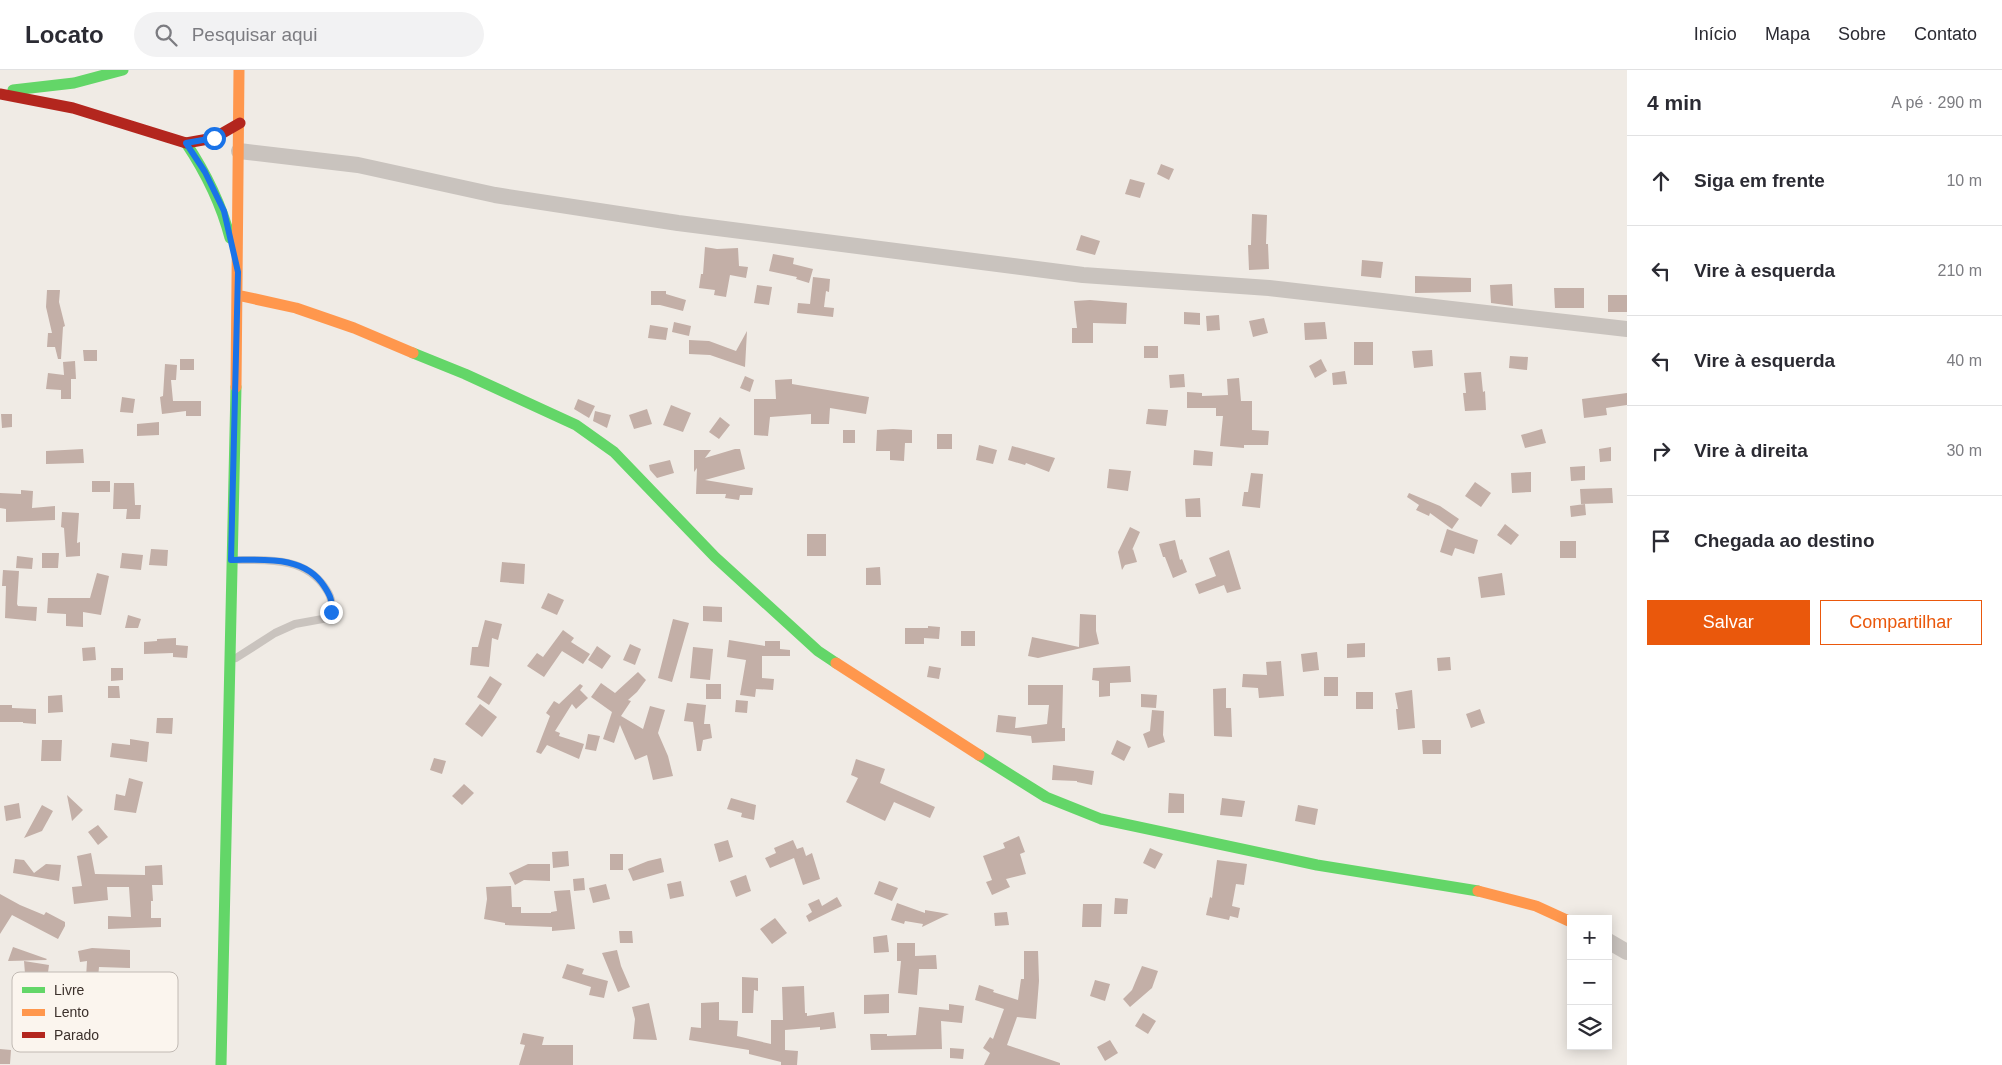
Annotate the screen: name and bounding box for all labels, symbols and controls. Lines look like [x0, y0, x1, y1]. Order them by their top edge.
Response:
search box [134, 12, 484, 57]
text: Locato [25, 21, 104, 48]
icon: search [152, 21, 180, 49]
text: Pesquisar aqui [192, 24, 317, 45]
text: Início [1694, 24, 1737, 44]
text: Mapa [1765, 24, 1810, 44]
text: Sobre [1838, 24, 1886, 44]
text: Contato [1914, 24, 1977, 44]
text: 4 min [1647, 91, 1702, 114]
text: A pé · 290 m [1891, 94, 1982, 111]
route start [203, 127, 226, 150]
icon: ahead [1647, 167, 1675, 195]
text: Siga em frente [1694, 170, 1825, 191]
text: 10 m [1946, 172, 1982, 189]
icon: left [1647, 257, 1675, 285]
text: Vire à esquerda [1694, 260, 1835, 281]
text: 210 m [1938, 262, 1982, 279]
icon: left [1647, 347, 1675, 375]
text: Vire à esquerda [1694, 350, 1835, 371]
text: 40 m [1946, 352, 1982, 369]
icon: right [1647, 437, 1675, 465]
text: Vire à direita [1694, 440, 1808, 461]
text: 30 m [1946, 442, 1982, 459]
icon: arrive [1647, 527, 1675, 555]
text: Chegada ao destino [1694, 530, 1875, 551]
button: Salvar [1647, 600, 1810, 645]
button: Compartilhar [1820, 600, 1982, 645]
route end [320, 601, 343, 624]
map controls [1567, 915, 1612, 1050]
button: + [1567, 915, 1612, 960]
button: − [1567, 960, 1612, 1005]
legend [12, 972, 178, 1052]
text: Livre [54, 982, 85, 998]
text: Lento [54, 1004, 89, 1020]
button: layers [1567, 1005, 1612, 1050]
text: Parado [54, 1027, 99, 1043]

